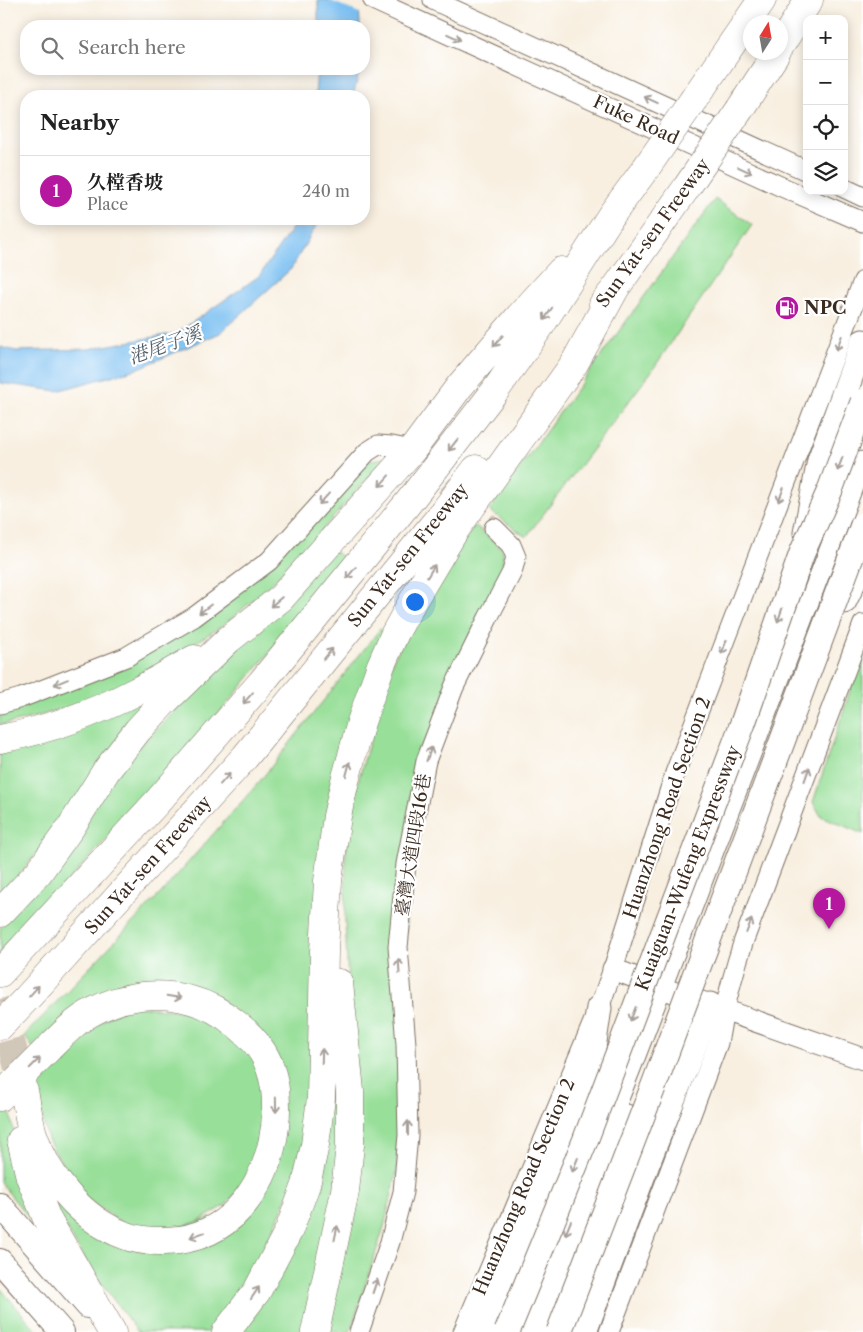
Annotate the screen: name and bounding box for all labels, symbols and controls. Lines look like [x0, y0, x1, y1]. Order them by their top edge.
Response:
north arrow [743, 15, 788, 60]
map controls [803, 15, 848, 195]
button: + [803, 15, 848, 60]
search box [20, 20, 370, 75]
one-way arrow [446, 32, 461, 42]
icon: search [38, 34, 66, 62]
text: Search here [78, 36, 186, 59]
button: − [803, 60, 848, 105]
street label: Fuke Road [590, 91, 682, 149]
one-way arrow [644, 94, 659, 104]
button: locate [803, 105, 848, 150]
text: Nearby [40, 110, 119, 135]
button: layers [803, 150, 848, 195]
street label: Sun Yat-sen Freeway [592, 153, 715, 312]
one-way arrow [737, 166, 752, 176]
text: 久樘香坡 [87, 171, 163, 194]
text: 1 [52, 181, 60, 201]
text: 240 m [302, 181, 350, 201]
text: Place [87, 194, 128, 214]
fuel station icon: NPC [774, 295, 800, 321]
place label: NPC [804, 297, 846, 319]
one-way arrow [543, 307, 553, 321]
water label: 港尾子溪 [125, 321, 207, 369]
one-way arrow [492, 335, 504, 348]
one-way arrow [834, 335, 844, 350]
one-way arrow [447, 439, 458, 452]
one-way arrow [835, 456, 844, 471]
one-way arrow [378, 474, 390, 487]
street label: Sun Yat-sen Freeway [343, 478, 473, 631]
one-way arrow [776, 487, 786, 502]
one-way arrow [318, 493, 330, 506]
one-way arrow [426, 565, 436, 579]
one-way arrow [346, 566, 357, 579]
your location [402, 589, 428, 615]
one-way arrow [270, 596, 283, 607]
one-way arrow [199, 603, 212, 614]
one-way arrow [775, 607, 784, 622]
one-way arrow [718, 639, 728, 654]
one-way arrow [323, 648, 334, 661]
one-way arrow [54, 677, 69, 687]
one-way arrow [243, 691, 254, 704]
street label: Huanzhong Road Section 2 [619, 694, 715, 922]
street label: Kuaiguan-Wufeng Expressway [631, 741, 745, 994]
one-way arrow [425, 747, 434, 762]
one-way arrow [344, 761, 354, 777]
one-way arrow [803, 767, 812, 782]
street label: 臺灣大道四段16巷 [391, 772, 435, 918]
one-way arrow [219, 773, 231, 786]
street label: Sun Yat-sen Freeway [80, 791, 217, 939]
pin: 1 [813, 888, 845, 929]
one-way arrow [745, 919, 754, 934]
one-way arrow [394, 958, 404, 974]
one-way arrow [28, 984, 40, 997]
one-way arrow [166, 992, 182, 1002]
one-way arrow [628, 1005, 637, 1021]
one-way arrow [318, 1049, 327, 1065]
one-way arrow [28, 1057, 41, 1069]
street label: Huanzhong Road Section 2 [468, 1075, 580, 1299]
one-way arrow [271, 1097, 281, 1113]
one-way arrow [403, 1120, 413, 1136]
one-way arrow [569, 1157, 579, 1172]
one-way arrow [562, 1220, 572, 1235]
one-way arrow [332, 1225, 341, 1241]
one-way arrow [190, 1231, 206, 1240]
one-way arrow [371, 1279, 380, 1294]
one-way arrow [250, 1286, 260, 1300]

